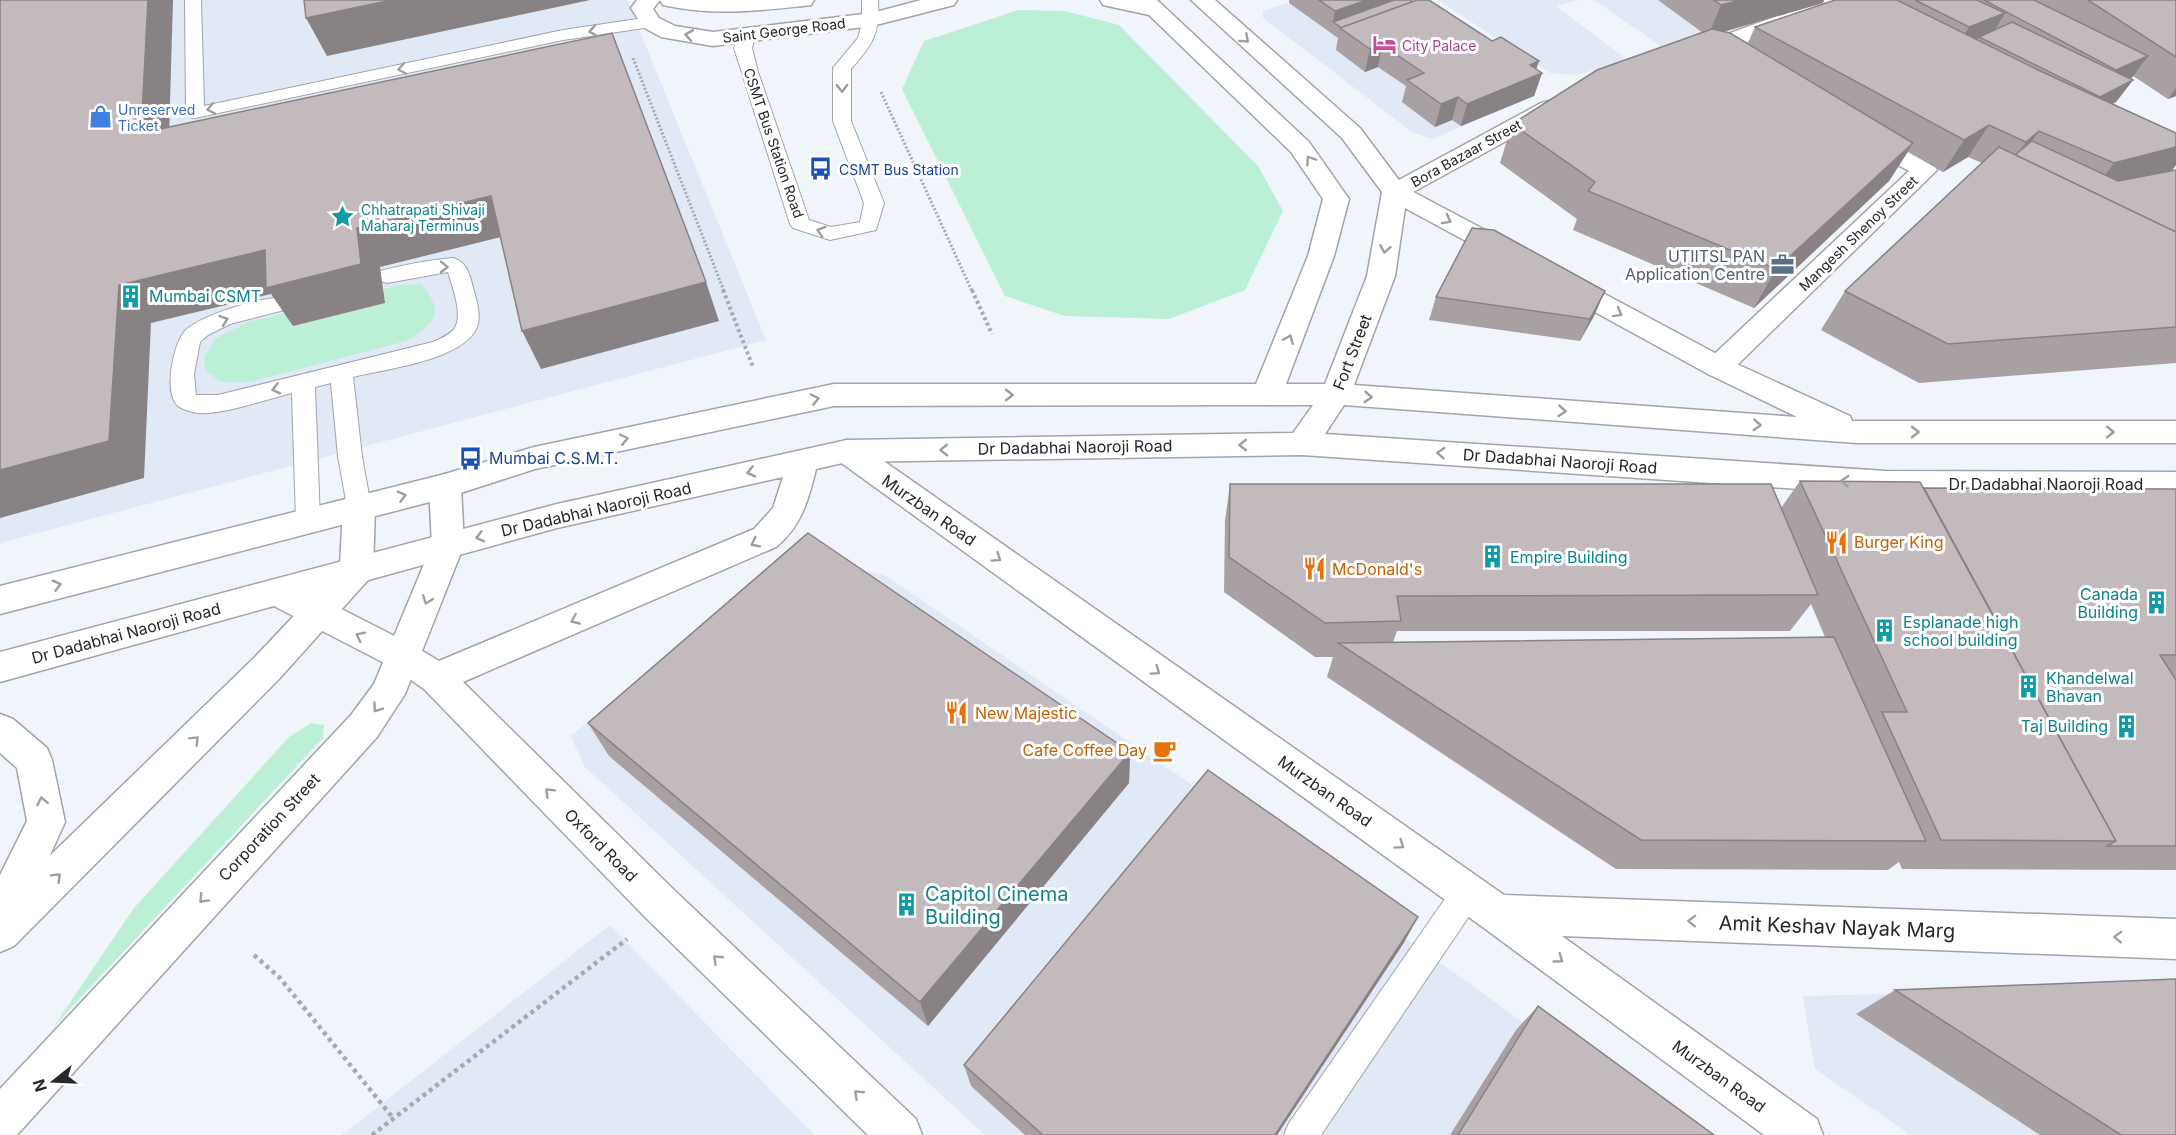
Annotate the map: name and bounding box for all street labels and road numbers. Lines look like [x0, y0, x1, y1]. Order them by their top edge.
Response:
street label: Saint George Road [722, 14, 846, 46]
street label: CSMT Bus Station Road [740, 66, 808, 220]
street label: Bora Bazaar Street [1408, 115, 1525, 190]
street label: Mangesh Shenoy Street [1795, 172, 1921, 294]
street label: Fort Street [1328, 311, 1376, 393]
street label: Dr Dadabhai Naoroji Road [977, 435, 1173, 459]
street label: Dr Dadabhai Naoroji Road [1462, 444, 1658, 478]
street label: Murzban Road [878, 470, 980, 550]
street label: Dr Dadabhai Naoroji Road [1949, 474, 2143, 494]
street label: Dr Dadabhai Naoroji Road [499, 477, 693, 541]
street label: Dr Dadabhai Naoroji Road [29, 598, 223, 668]
street label: Murzban Road [1274, 751, 1376, 831]
street label: Corporation Street [214, 769, 324, 885]
street label: Oxford Road [560, 804, 642, 886]
street label: Amit Keshav Nayak Marg [1718, 911, 1956, 943]
street label: Murzban Road [1669, 1036, 1769, 1116]

